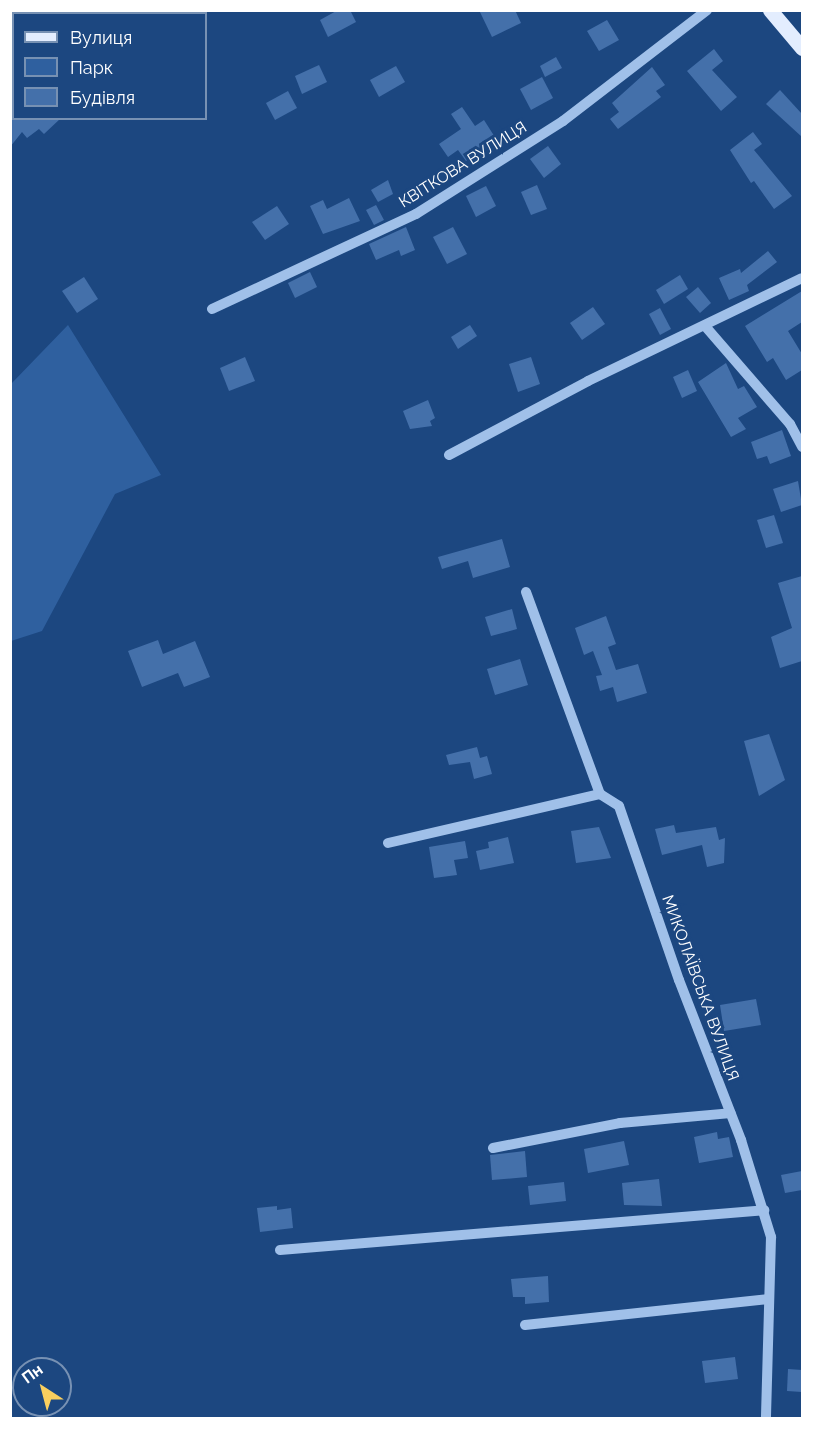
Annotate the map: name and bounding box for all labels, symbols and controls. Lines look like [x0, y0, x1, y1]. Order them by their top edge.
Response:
legend [12, 12, 207, 120]
text: Вулиця [70, 27, 132, 48]
text: Парк [70, 57, 113, 78]
text: Будівля [70, 87, 135, 108]
street label: КВІТКОВА ВУЛИЦЯ [395, 118, 531, 212]
street label: МИКОЛАЇВСЬКА ВУЛИЦЯ [657, 892, 743, 1084]
north arrow [12, 1357, 72, 1417]
text: Пн [18, 1360, 46, 1388]

